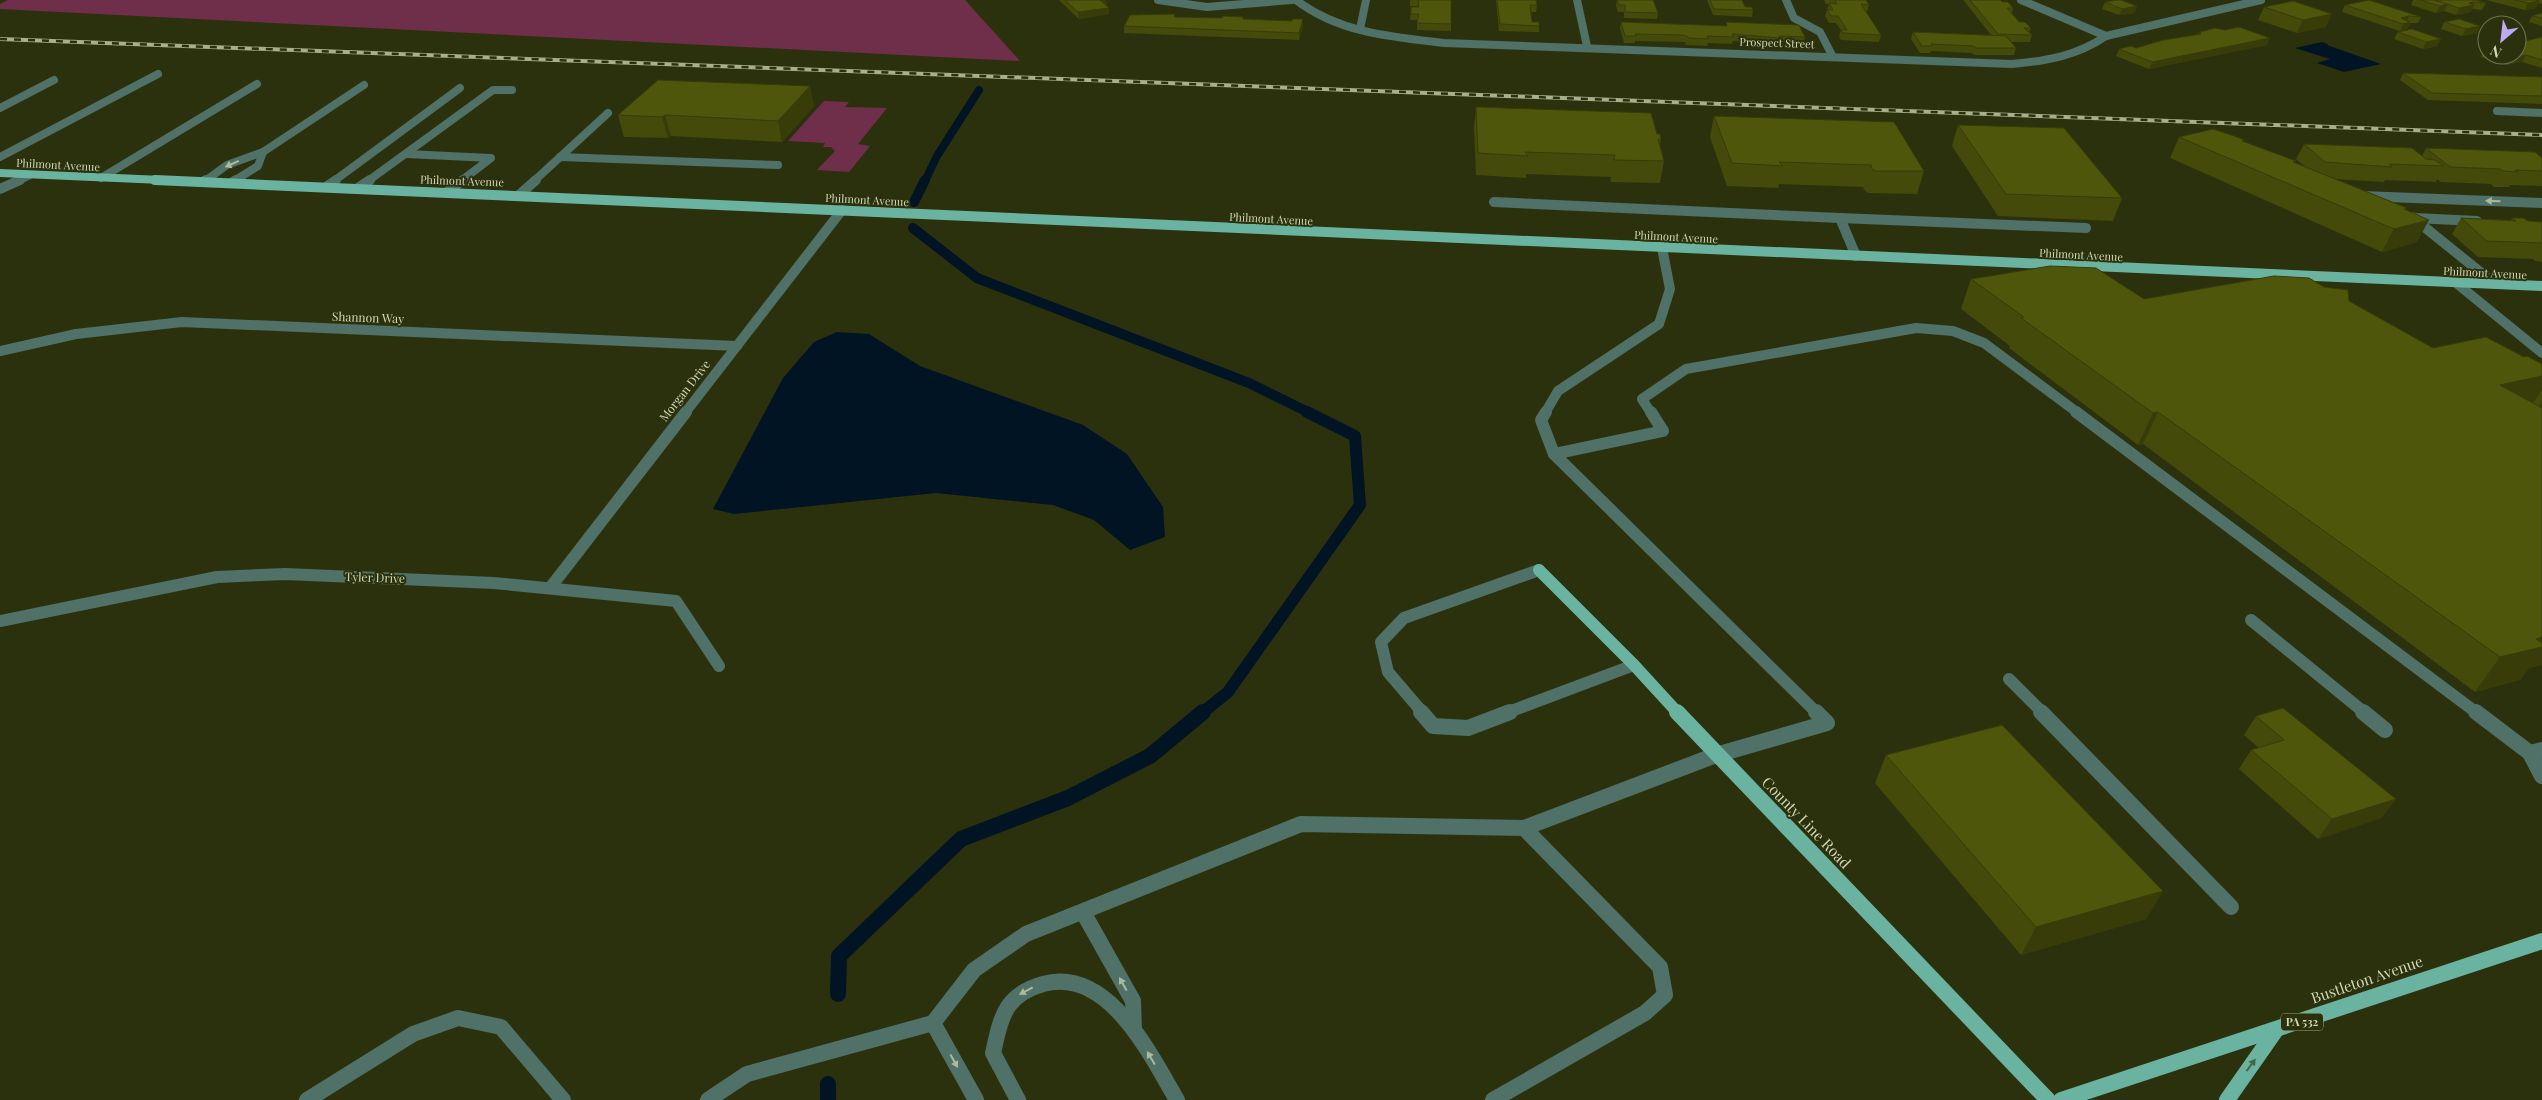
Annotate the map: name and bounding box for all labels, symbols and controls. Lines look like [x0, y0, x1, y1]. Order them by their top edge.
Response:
north arrow [2477, 15, 2527, 65]
street label: Prospect Street [1739, 34, 1815, 51]
text: N [2487, 41, 2505, 63]
street label: Philmont Avenue [16, 155, 101, 174]
one-way arrow [224, 160, 239, 169]
street label: Philmont Avenue [420, 172, 505, 189]
street label: Philmont Avenue [825, 190, 910, 209]
one-way arrow [2485, 197, 2501, 205]
street label: Philmont Avenue [1229, 209, 1314, 228]
street label: Philmont Avenue [1634, 227, 1719, 246]
street label: Philmont Avenue [2039, 245, 2124, 264]
street label: Philmont Avenue [2443, 263, 2528, 282]
street label: Shannon Way [332, 308, 404, 326]
street label: Morgan Drive [655, 356, 713, 424]
street label: Tyler Drive [345, 568, 405, 586]
street label: County Line Road [1758, 772, 1856, 873]
street label: Bustleton Avenue [2308, 951, 2425, 1008]
one-way arrow [1119, 976, 1127, 991]
one-way arrow [1020, 987, 1033, 996]
road number: PA 532 [2281, 1014, 2323, 1030]
one-way arrow [1147, 1052, 1156, 1065]
one-way arrow [950, 1055, 959, 1068]
one-way arrow [2246, 1058, 2256, 1072]

